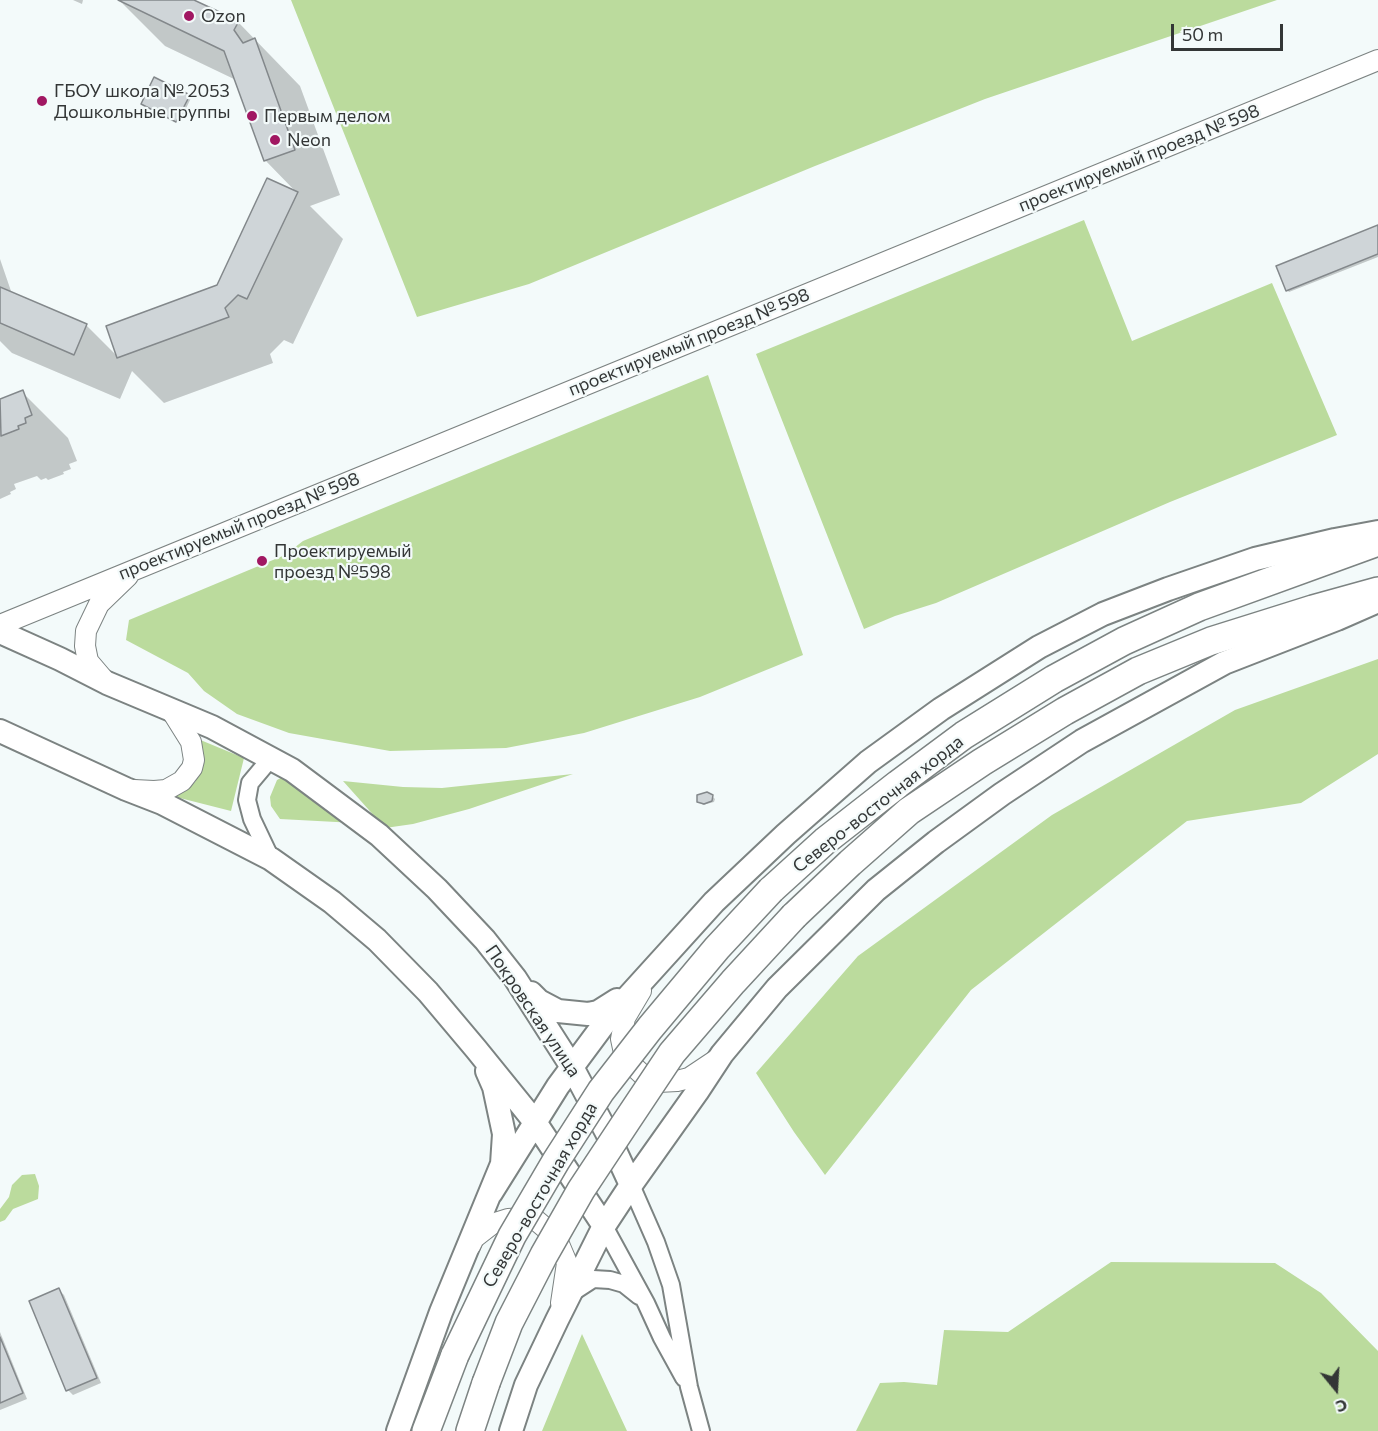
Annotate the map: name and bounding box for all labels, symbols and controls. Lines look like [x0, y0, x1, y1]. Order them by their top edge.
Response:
place label: Ozon [201, 5, 246, 27]
marker: Ozon [182, 9, 196, 23]
scale bar [1174, 12, 1286, 50]
text: 50 m [1182, 23, 1223, 45]
place label: ГБОУ школа № 2053 Дошкольные группы [54, 80, 231, 122]
marker: ГБОУ школа № 2053 Дошкольные группы [35, 94, 49, 108]
street label: проектируемый проезд № 598 [1015, 100, 1263, 216]
place label: Первым делом [264, 105, 390, 127]
marker: Первым делом [245, 109, 259, 123]
place label: Neon [287, 129, 331, 151]
marker: Neon [268, 133, 282, 147]
street label: проектируемый проезд № 598 [565, 284, 813, 400]
street label: проектируемый проезд № 598 [115, 468, 363, 584]
place label: Проектируемый проезд №598 [274, 540, 412, 582]
marker: Проектируемый проезд №598 [255, 554, 269, 568]
street label: Северо-восточная хорда [788, 731, 968, 877]
street label: Покровская улица [481, 941, 585, 1081]
street label: Северо-восточная хорда [478, 1098, 602, 1292]
north arrow [1306, 1359, 1366, 1419]
text: С [1334, 1396, 1350, 1417]

